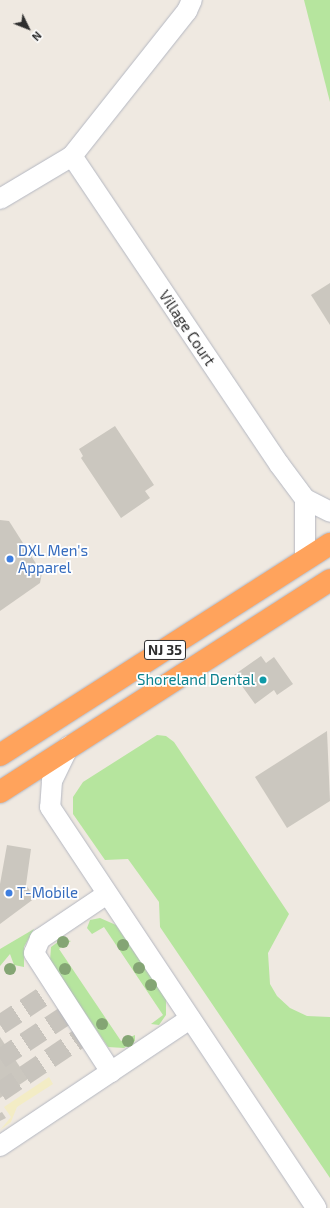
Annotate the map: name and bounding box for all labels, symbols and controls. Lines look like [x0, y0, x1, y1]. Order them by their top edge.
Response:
north arrow [8, 8, 48, 48]
text: N [30, 29, 45, 44]
street label: Village Court [155, 287, 219, 369]
place label: DXL Men's Apparel [18, 541, 88, 576]
marker: DXL Men's Apparel [5, 554, 15, 564]
road number: NJ 35 [143, 638, 187, 662]
place label: Shoreland Dental [137, 671, 255, 689]
marker: Shoreland Dental [258, 675, 268, 685]
place label: T-Mobile [17, 884, 78, 902]
marker: T-Mobile [4, 888, 14, 898]

